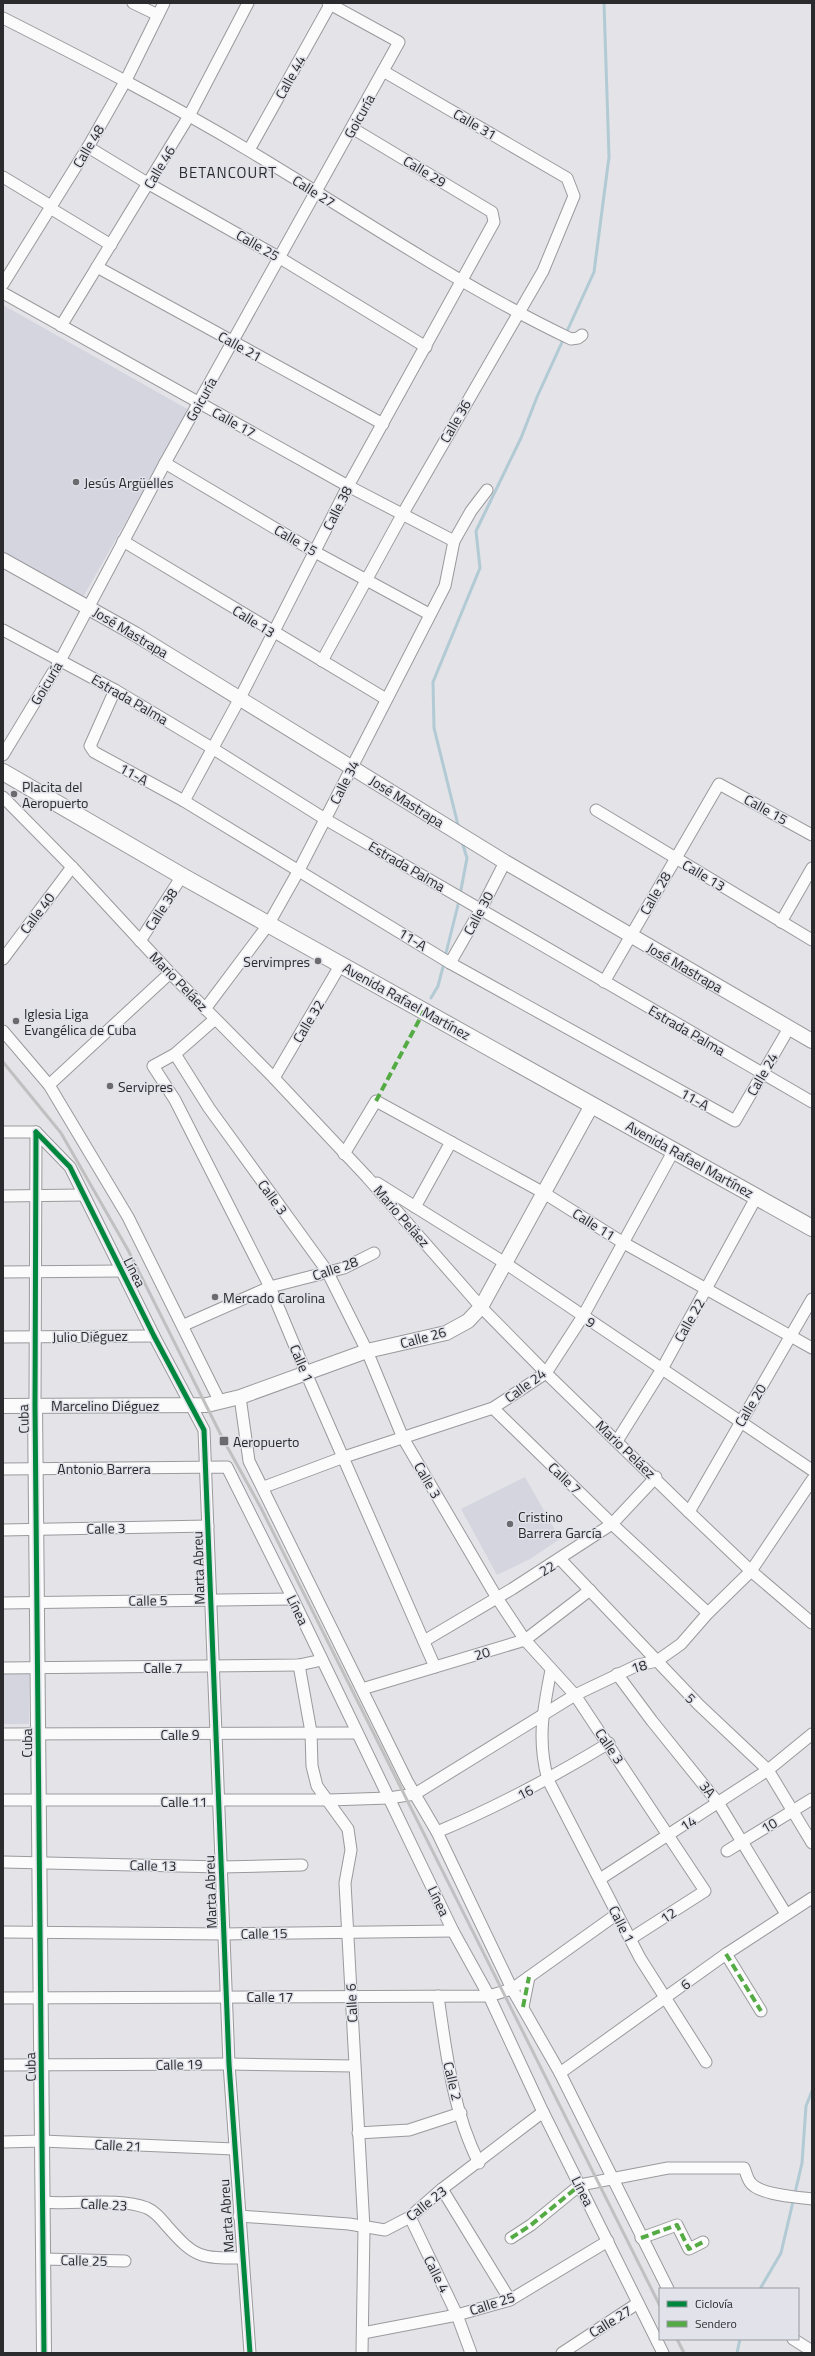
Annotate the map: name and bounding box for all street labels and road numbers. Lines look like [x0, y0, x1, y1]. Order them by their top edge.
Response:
street label: Calle 44 [269, 51, 311, 103]
street label: Goicuría [338, 90, 380, 142]
street label: Calle 31 [449, 103, 501, 145]
street label: Calle 48 [67, 120, 109, 172]
street label: Calle 46 [138, 141, 180, 193]
street label: Calle 29 [399, 150, 451, 192]
street label: Calle 27 [289, 170, 339, 212]
street label: Calle 25 [232, 224, 284, 266]
street label: Calle 21 [214, 325, 266, 367]
street label: Goicuría [180, 373, 222, 425]
street label: Calle 36 [434, 395, 476, 447]
street label: Calle 17 [208, 401, 260, 443]
street label: Calle 38 [317, 482, 357, 534]
street label: Calle 15 [270, 519, 322, 561]
street label: Calle 13 [229, 600, 279, 642]
street label: José Mastrapa [89, 601, 173, 663]
street label: Goicuría [25, 657, 67, 709]
street label: Estrada Palma [88, 668, 172, 730]
street label: Calle 34 [324, 756, 364, 808]
street label: 11-A [116, 758, 153, 791]
street label: José Mastrapa [366, 770, 448, 832]
street label: Calle 15 [740, 788, 792, 830]
street label: Estrada Palma [365, 835, 449, 897]
street label: Calle 13 [678, 854, 730, 896]
street label: Calle 28 [634, 867, 676, 919]
street label: Calle 38 [139, 883, 183, 934]
street label: Calle 30 [458, 887, 498, 939]
street label: Calle 40 [14, 888, 60, 938]
street label: 11-A [395, 922, 432, 956]
street label: José Mastrapa [643, 937, 727, 997]
street label: Mario Peláez [145, 946, 213, 1016]
street label: Avenida Rafael Martínez [339, 957, 475, 1045]
street label: Calle 32 [287, 995, 329, 1047]
street label: Estrada Palma [645, 999, 729, 1061]
street label: Calle 24 [741, 1048, 783, 1100]
street label: 11-A [677, 1083, 714, 1116]
street label: Avenida Rafael Martínez [622, 1115, 758, 1203]
street label: Calle 3 [253, 1175, 293, 1219]
street label: Mario Peláez [369, 1180, 435, 1252]
street label: Calle 11 [569, 1203, 619, 1245]
street label: Calle 28 [309, 1250, 361, 1286]
street label: Línea [119, 1253, 151, 1291]
street label: Calle 22 [668, 1294, 710, 1346]
street label: 9 [582, 1311, 600, 1333]
street label: Calle 26 [398, 1321, 449, 1353]
street label: Julio Diéguez [52, 1325, 128, 1347]
street label: Calle 1 [285, 1341, 319, 1385]
street label: Calle 24 [500, 1363, 550, 1407]
street label: Calle 20 [729, 1379, 771, 1431]
street label: Marcelino Diéguez [51, 1395, 159, 1416]
street label: Cuba [12, 1404, 34, 1434]
street label: Mario Peláez [591, 1415, 661, 1483]
street label: Calle 7 [544, 1457, 586, 1499]
street label: Antonio Barrera [57, 1458, 151, 1479]
street label: Calle 3 [409, 1458, 447, 1502]
street label: Calle 3 [86, 1517, 126, 1539]
street label: Marta Abreu [186, 1531, 210, 1605]
street label: 22 [535, 1555, 559, 1581]
street label: Calle 5 [128, 1589, 168, 1611]
street label: Línea [282, 1591, 314, 1629]
street label: 20 [471, 1641, 493, 1665]
street label: 18 [628, 1654, 650, 1678]
street label: Calle 7 [143, 1657, 183, 1678]
street label: 5 [681, 1688, 701, 1708]
street label: Calle 9 [160, 1724, 200, 1745]
street label: Calle 3 [590, 1724, 630, 1768]
street label: Cuba [16, 1728, 37, 1758]
street label: 3A [695, 1776, 722, 1802]
street label: 16 [513, 1779, 537, 1805]
street label: Calle 11 [161, 1791, 207, 1812]
street label: 14 [676, 1810, 700, 1836]
street label: 10 [757, 1812, 781, 1838]
street label: Calle 13 [129, 1854, 177, 1876]
street label: Marta Abreu [198, 1855, 222, 1929]
street label: Línea [423, 1882, 455, 1920]
street label: Calle 1 [604, 1902, 640, 1946]
street label: 12 [656, 1902, 680, 1928]
street label: Calle 15 [240, 1922, 288, 1944]
street label: 6 [676, 1973, 695, 1995]
street label: Calle 6 [339, 1983, 363, 2023]
street label: Calle 17 [247, 1986, 293, 2007]
street label: Cuba [19, 2052, 41, 2082]
street label: Calle 19 [155, 2053, 203, 2075]
street label: Calle 2 [438, 2059, 468, 2103]
street label: Calle 21 [94, 2133, 142, 2157]
street label: Línea [567, 2172, 599, 2210]
street label: Marta Abreu [213, 2179, 239, 2253]
street label: Calle 23 [401, 2180, 451, 2226]
street label: Calle 23 [80, 2192, 128, 2216]
street label: Calle 25 [60, 2249, 108, 2271]
street label: Calle 4 [419, 2252, 455, 2296]
street label: Calle 25 [466, 2286, 518, 2320]
street label: Calle 27 [585, 2300, 635, 2342]

